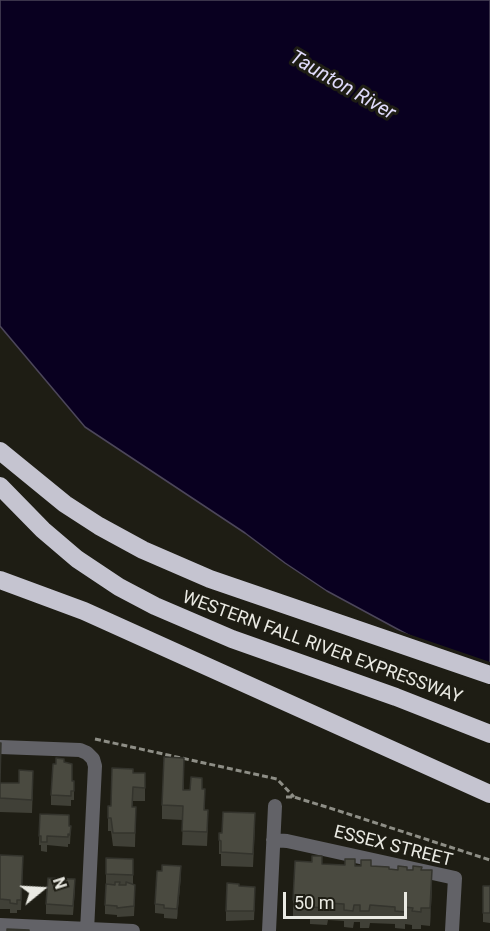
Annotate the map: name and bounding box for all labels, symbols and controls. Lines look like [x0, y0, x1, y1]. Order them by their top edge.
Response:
water label: Taunton River [285, 46, 399, 126]
street label: WESTERN FALL RIVER EXPRESSWAY [179, 587, 465, 709]
street label: ESSEX STREET [331, 822, 455, 872]
north arrow [12, 859, 72, 919]
text: N [49, 875, 70, 892]
scale bar [286, 880, 410, 918]
text: 50 m [294, 892, 334, 913]

